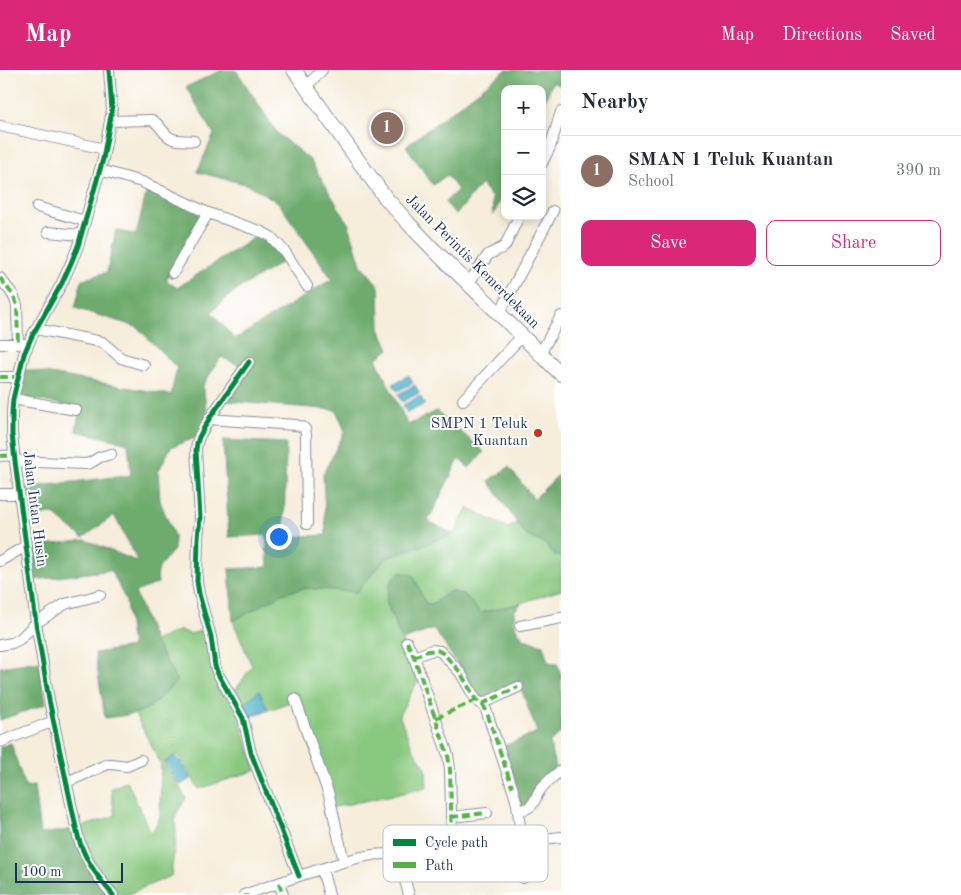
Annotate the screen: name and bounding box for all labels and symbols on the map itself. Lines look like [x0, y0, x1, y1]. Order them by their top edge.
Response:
pin: 1 [371, 109, 403, 147]
street label: Jalan Perintis Kemerdekaan [402, 192, 542, 332]
place label: SMPN 1 Teluk Kuantan [431, 417, 528, 449]
marker: SMPN 1 Teluk Kuantan [532, 427, 544, 439]
street label: Jalan Intan Husin [19, 450, 49, 568]
your location [266, 524, 292, 550]
legend [383, 825, 548, 882]
text: Cycle path [425, 836, 488, 850]
text: Path [425, 859, 454, 873]
scale bar [15, 860, 122, 883]

